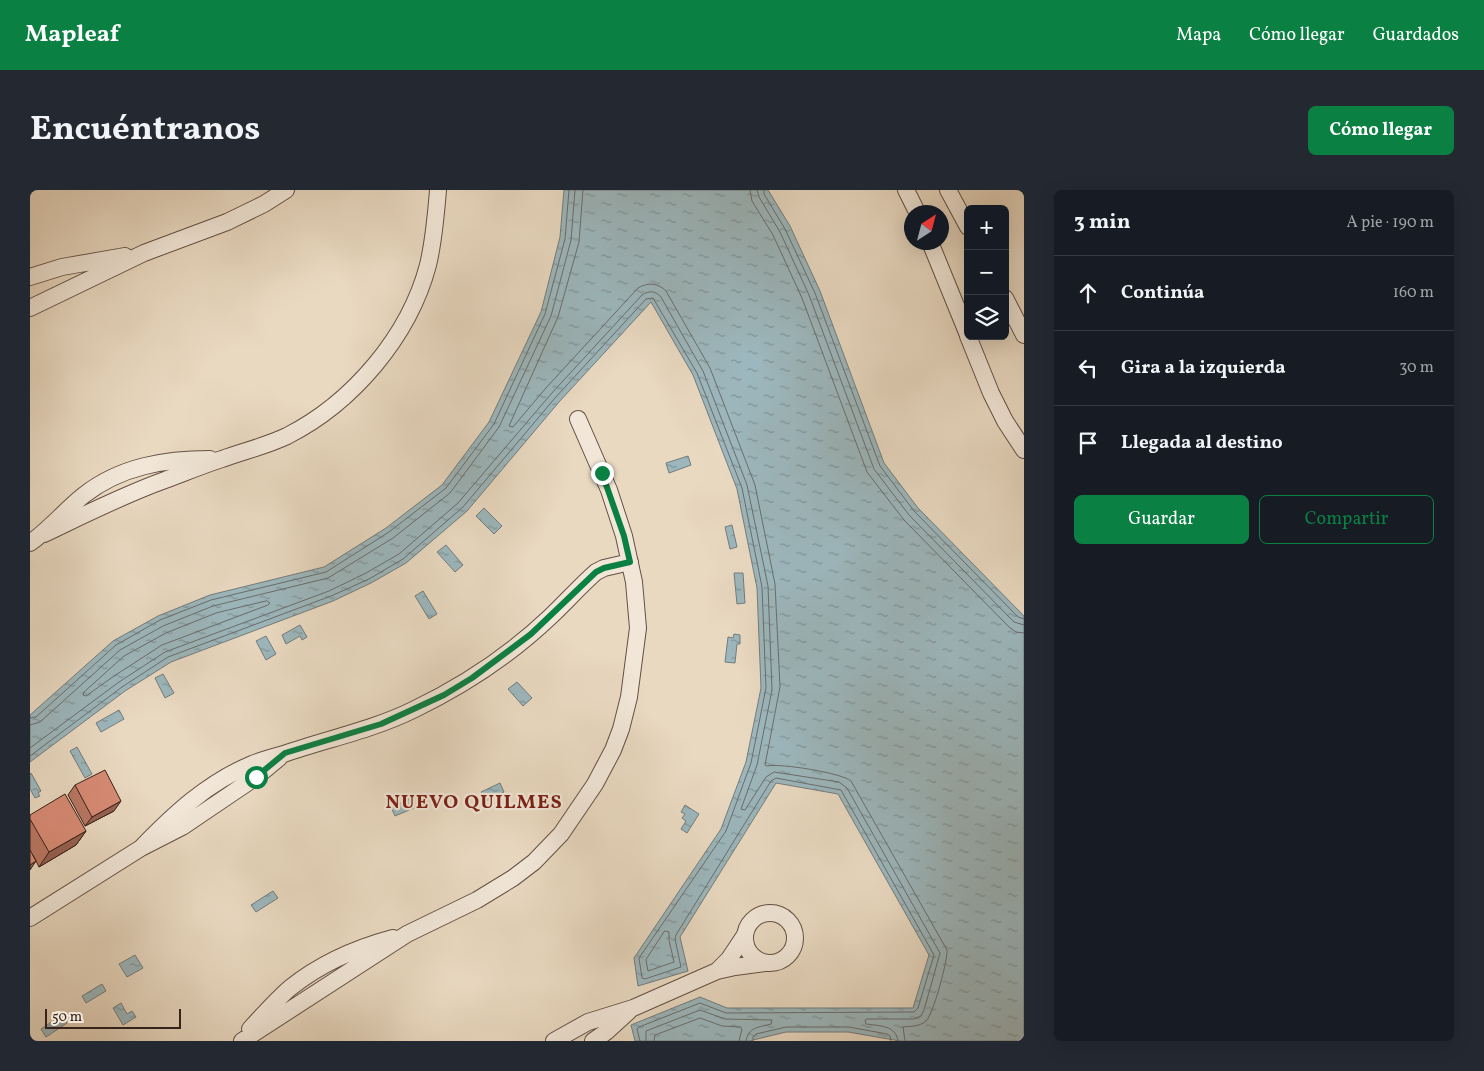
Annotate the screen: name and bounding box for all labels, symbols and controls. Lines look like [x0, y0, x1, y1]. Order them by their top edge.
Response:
text: Mapleaf [25, 18, 119, 52]
text: Mapa [1176, 23, 1221, 48]
text: Cómo llegar [1249, 23, 1345, 48]
text: Guardados [1373, 23, 1459, 48]
text: Encuéntranos [30, 106, 260, 154]
button: Cómo llegar [1308, 106, 1454, 155]
north arrow [904, 205, 949, 250]
map controls [964, 205, 1009, 340]
button: + [964, 205, 1009, 250]
text: 3 min [1074, 208, 1130, 237]
text: A pie · 190 m [1347, 212, 1434, 234]
button: − [964, 250, 1009, 295]
icon: ahead [1074, 279, 1102, 307]
text: Continúa [1121, 280, 1204, 306]
text: 160 m [1393, 282, 1434, 304]
button: layers [964, 295, 1009, 340]
icon: left [1074, 354, 1102, 382]
text: Gira a la izquierda [1121, 355, 1286, 381]
text: 30 m [1399, 357, 1434, 379]
icon: arrive [1074, 429, 1102, 457]
text: Llegada al destino [1121, 430, 1283, 456]
route end [591, 462, 614, 485]
button: Guardar [1074, 495, 1249, 544]
button: Compartir [1259, 495, 1434, 544]
route start [245, 766, 268, 789]
district label: NUEVO QUILMES [385, 789, 563, 817]
scale bar [45, 1006, 181, 1029]
text: 50 m [52, 1008, 82, 1027]

